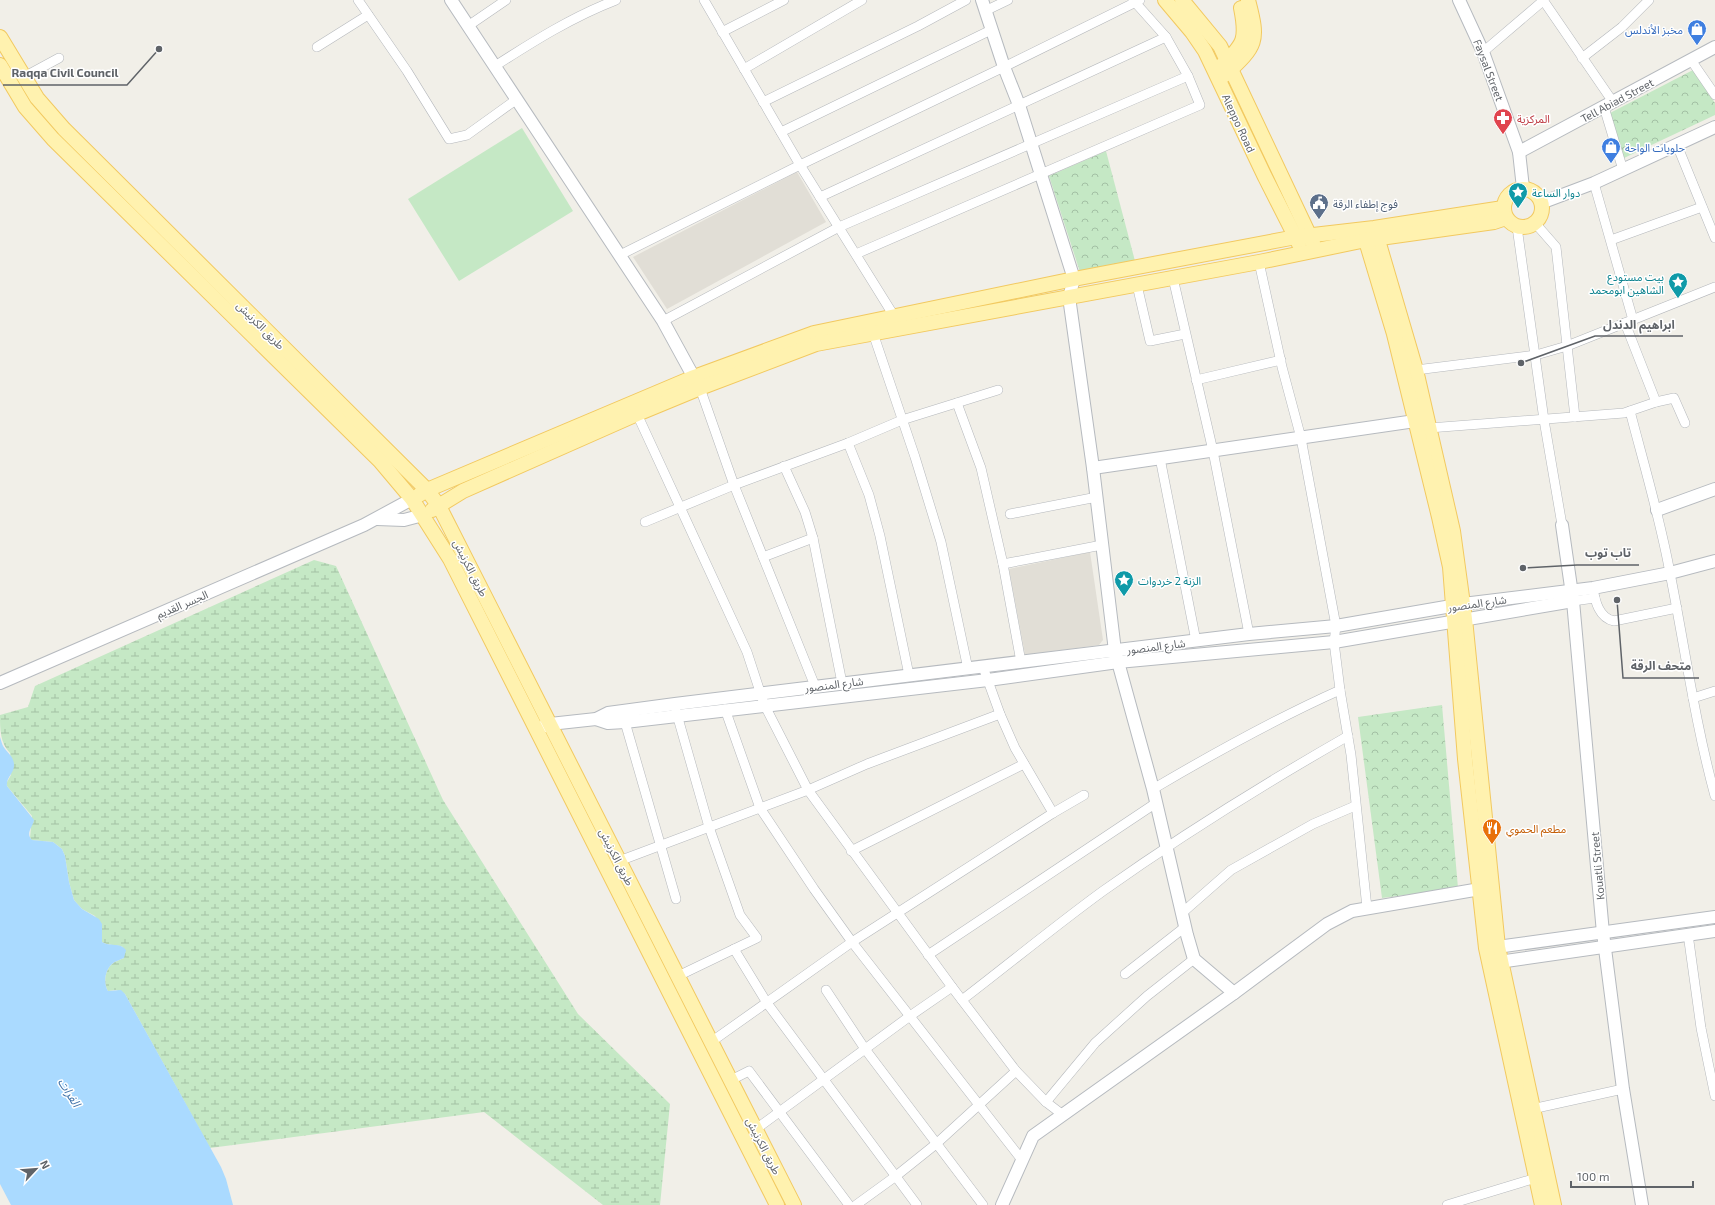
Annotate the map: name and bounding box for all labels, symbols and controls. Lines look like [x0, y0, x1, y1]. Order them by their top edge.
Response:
shop icon: مخبز الأندلس [1686, 18, 1708, 46]
place label: مخبز الأندلس [1625, 23, 1683, 37]
street label: Faysal Street [1471, 37, 1507, 103]
callout: Raqqa Civil Council [3, 61, 127, 85]
text: Raqqa Civil Council [12, 65, 118, 79]
street label: Tell Abiad Street [1578, 75, 1656, 125]
street label: Aleppo Road [1220, 92, 1258, 154]
pharmacy icon: المركزية [1492, 107, 1514, 135]
place label: المركزية [1517, 112, 1550, 126]
shop icon: حلويات الواحة [1600, 136, 1622, 164]
place label: حلويات الواحة [1625, 141, 1685, 155]
place icon: دوار الساعة [1507, 181, 1529, 209]
place label: دوار الساعة [1532, 186, 1580, 200]
public building icon: فوج إطفاء الرقة [1308, 192, 1330, 220]
place label: فوج إطفاء الرقة [1333, 197, 1398, 212]
place label: بيت مستودع الشاهين ابومحمد [1589, 270, 1664, 297]
place icon: بيت مستودع الشاهين ابومحمد [1667, 271, 1689, 299]
street label: طريق الكرنيش [234, 298, 288, 352]
callout: ابراهيم الدندل [1595, 312, 1683, 336]
text: ابراهيم الدندل [1603, 317, 1675, 334]
street label: طريق الكرنيش [450, 537, 491, 599]
callout: تاب توب [1577, 541, 1639, 565]
text: تاب توب [1585, 545, 1632, 560]
place icon: الزنة 2 خردوات [1113, 569, 1135, 597]
place label: الزنة 2 خردوات [1138, 574, 1201, 588]
street label: الجسر القديم [154, 587, 211, 623]
street label: شارع المنصور [1446, 592, 1508, 616]
street label: شارع المنصور [1125, 636, 1187, 658]
callout: متحف الرقة [1623, 654, 1699, 678]
text: متحف الرقة [1631, 658, 1691, 673]
street label: شارع المنصور [803, 674, 865, 696]
restaurant icon: مطعم الحموي [1481, 817, 1503, 845]
place label: مطعم الحموي [1506, 822, 1567, 838]
street label: طريق الكرنيش [596, 826, 637, 888]
street label: Kouatli Street [1588, 832, 1606, 900]
water label: الفرات [55, 1075, 85, 1110]
street label: طريق الكرنيش [743, 1115, 784, 1177]
north arrow [16, 1149, 56, 1189]
text: N [38, 1158, 53, 1171]
scale bar [1571, 1163, 1693, 1189]
text: 100 m [1577, 1169, 1609, 1183]

